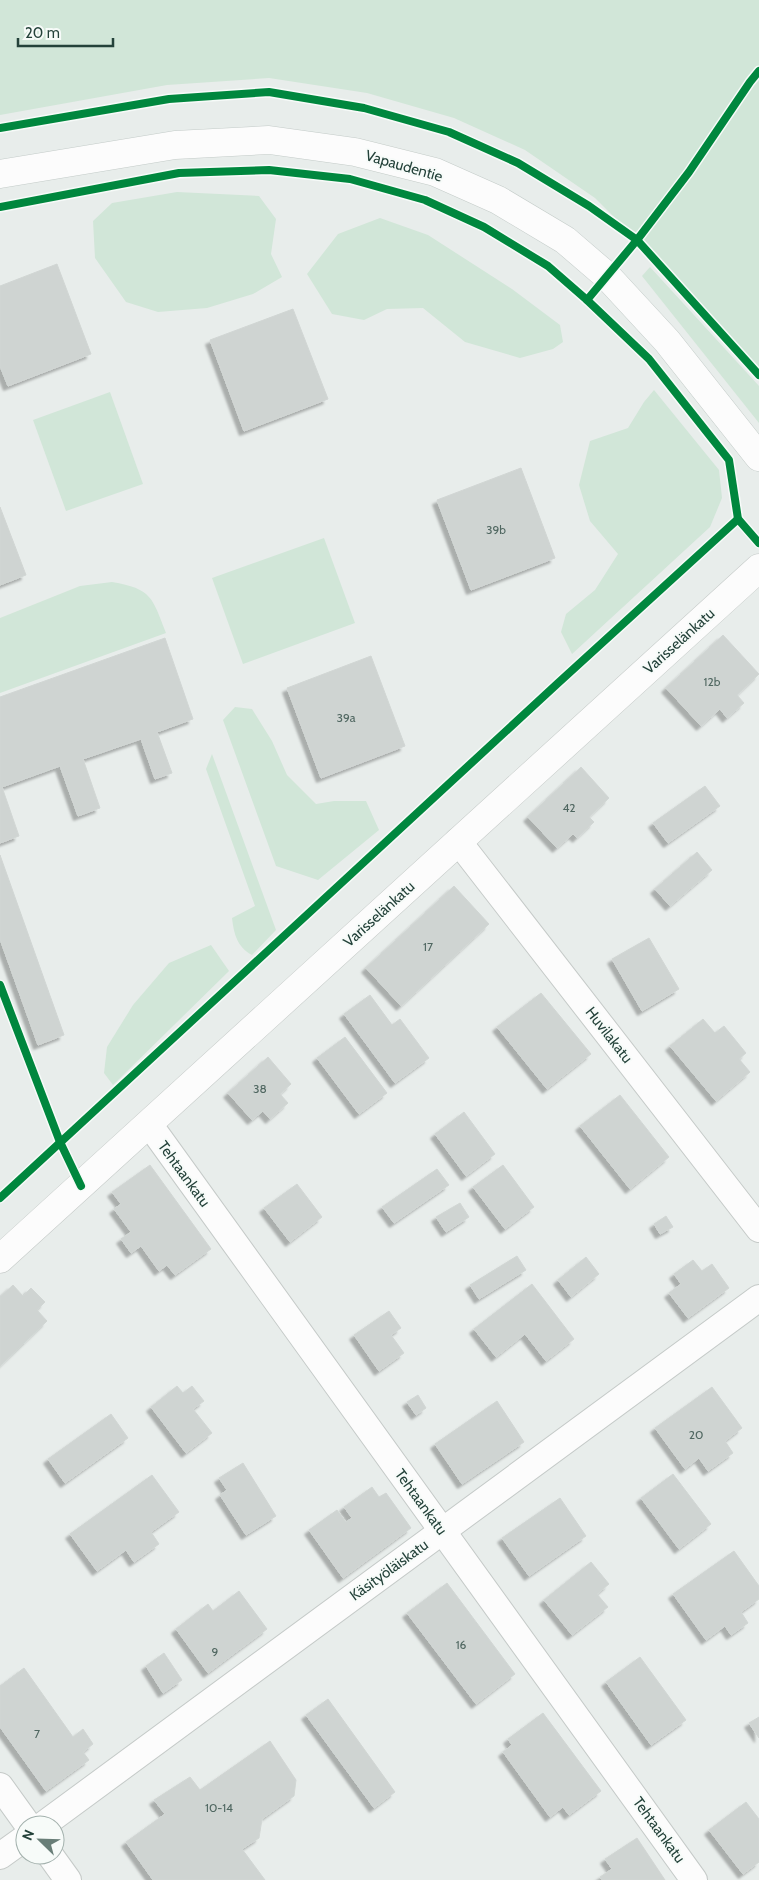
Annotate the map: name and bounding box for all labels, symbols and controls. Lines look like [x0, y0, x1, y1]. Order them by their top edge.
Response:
scale bar [18, 15, 112, 47]
text: 20 m [25, 24, 60, 42]
street label: Vapaudentie [363, 146, 445, 186]
house number: 39b [486, 522, 506, 537]
street label: Varisselänkatu [640, 604, 718, 678]
house number: 12b [704, 674, 721, 689]
house number: 39a [336, 710, 356, 725]
house number: 42 [562, 800, 576, 815]
street label: Varisselänkatu [340, 877, 418, 951]
house number: 17 [423, 939, 433, 954]
street label: Huvilakatu [582, 1003, 636, 1067]
house number: 38 [253, 1081, 267, 1096]
street label: Tehtaankatu [154, 1138, 214, 1210]
house number: 20 [689, 1427, 703, 1442]
street label: Tehtaankatu [391, 1466, 451, 1538]
street label: Käsityöläiskatu [346, 1536, 432, 1604]
house number: 16 [456, 1637, 467, 1652]
house number: 9 [212, 1644, 219, 1659]
house number: 7 [34, 1726, 40, 1741]
street label: Tehtaankatu [629, 1794, 689, 1866]
house number: 10-14 [205, 1800, 233, 1815]
north arrow [15, 1815, 65, 1865]
text: N [18, 1827, 38, 1843]

